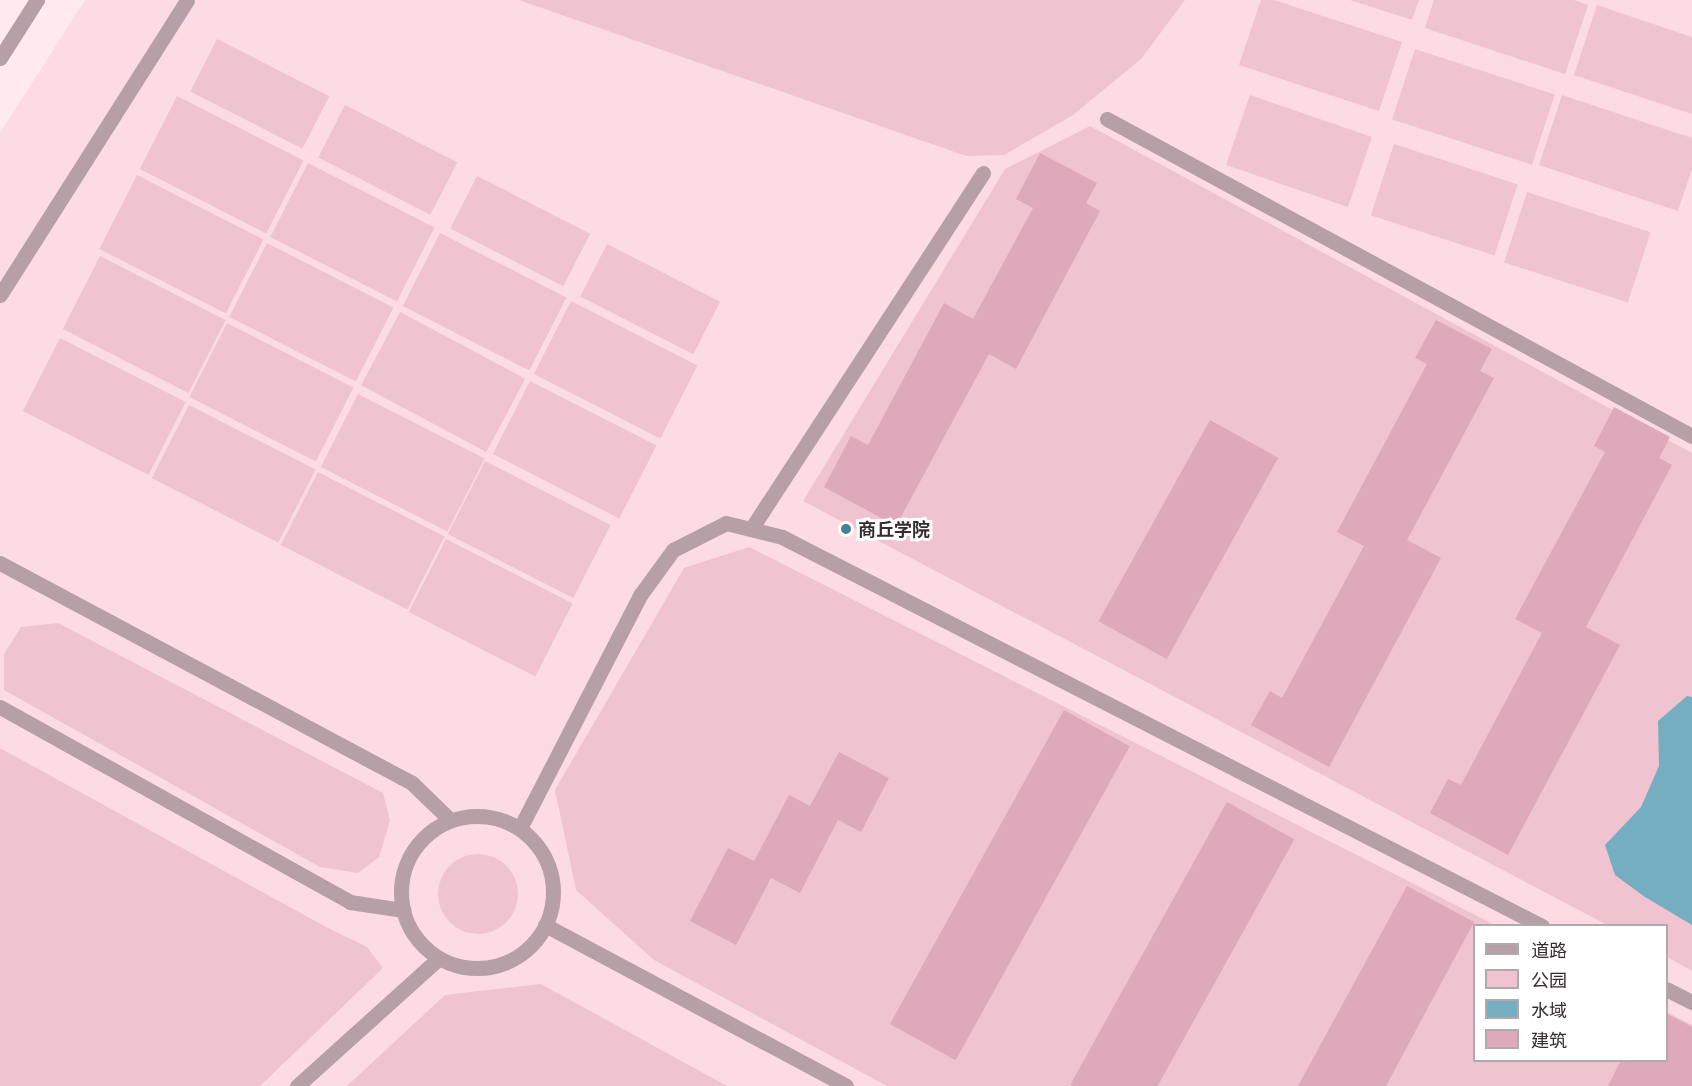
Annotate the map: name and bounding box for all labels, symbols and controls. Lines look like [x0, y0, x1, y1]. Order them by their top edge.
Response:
place label: 商丘学院 [858, 518, 930, 540]
marker: 商丘学院 [839, 522, 853, 536]
legend [1473, 924, 1668, 1062]
text: 道路 [1531, 938, 1567, 962]
text: 公园 [1531, 968, 1567, 992]
text: 水域 [1531, 998, 1567, 1022]
text: 建筑 [1531, 1028, 1567, 1052]

